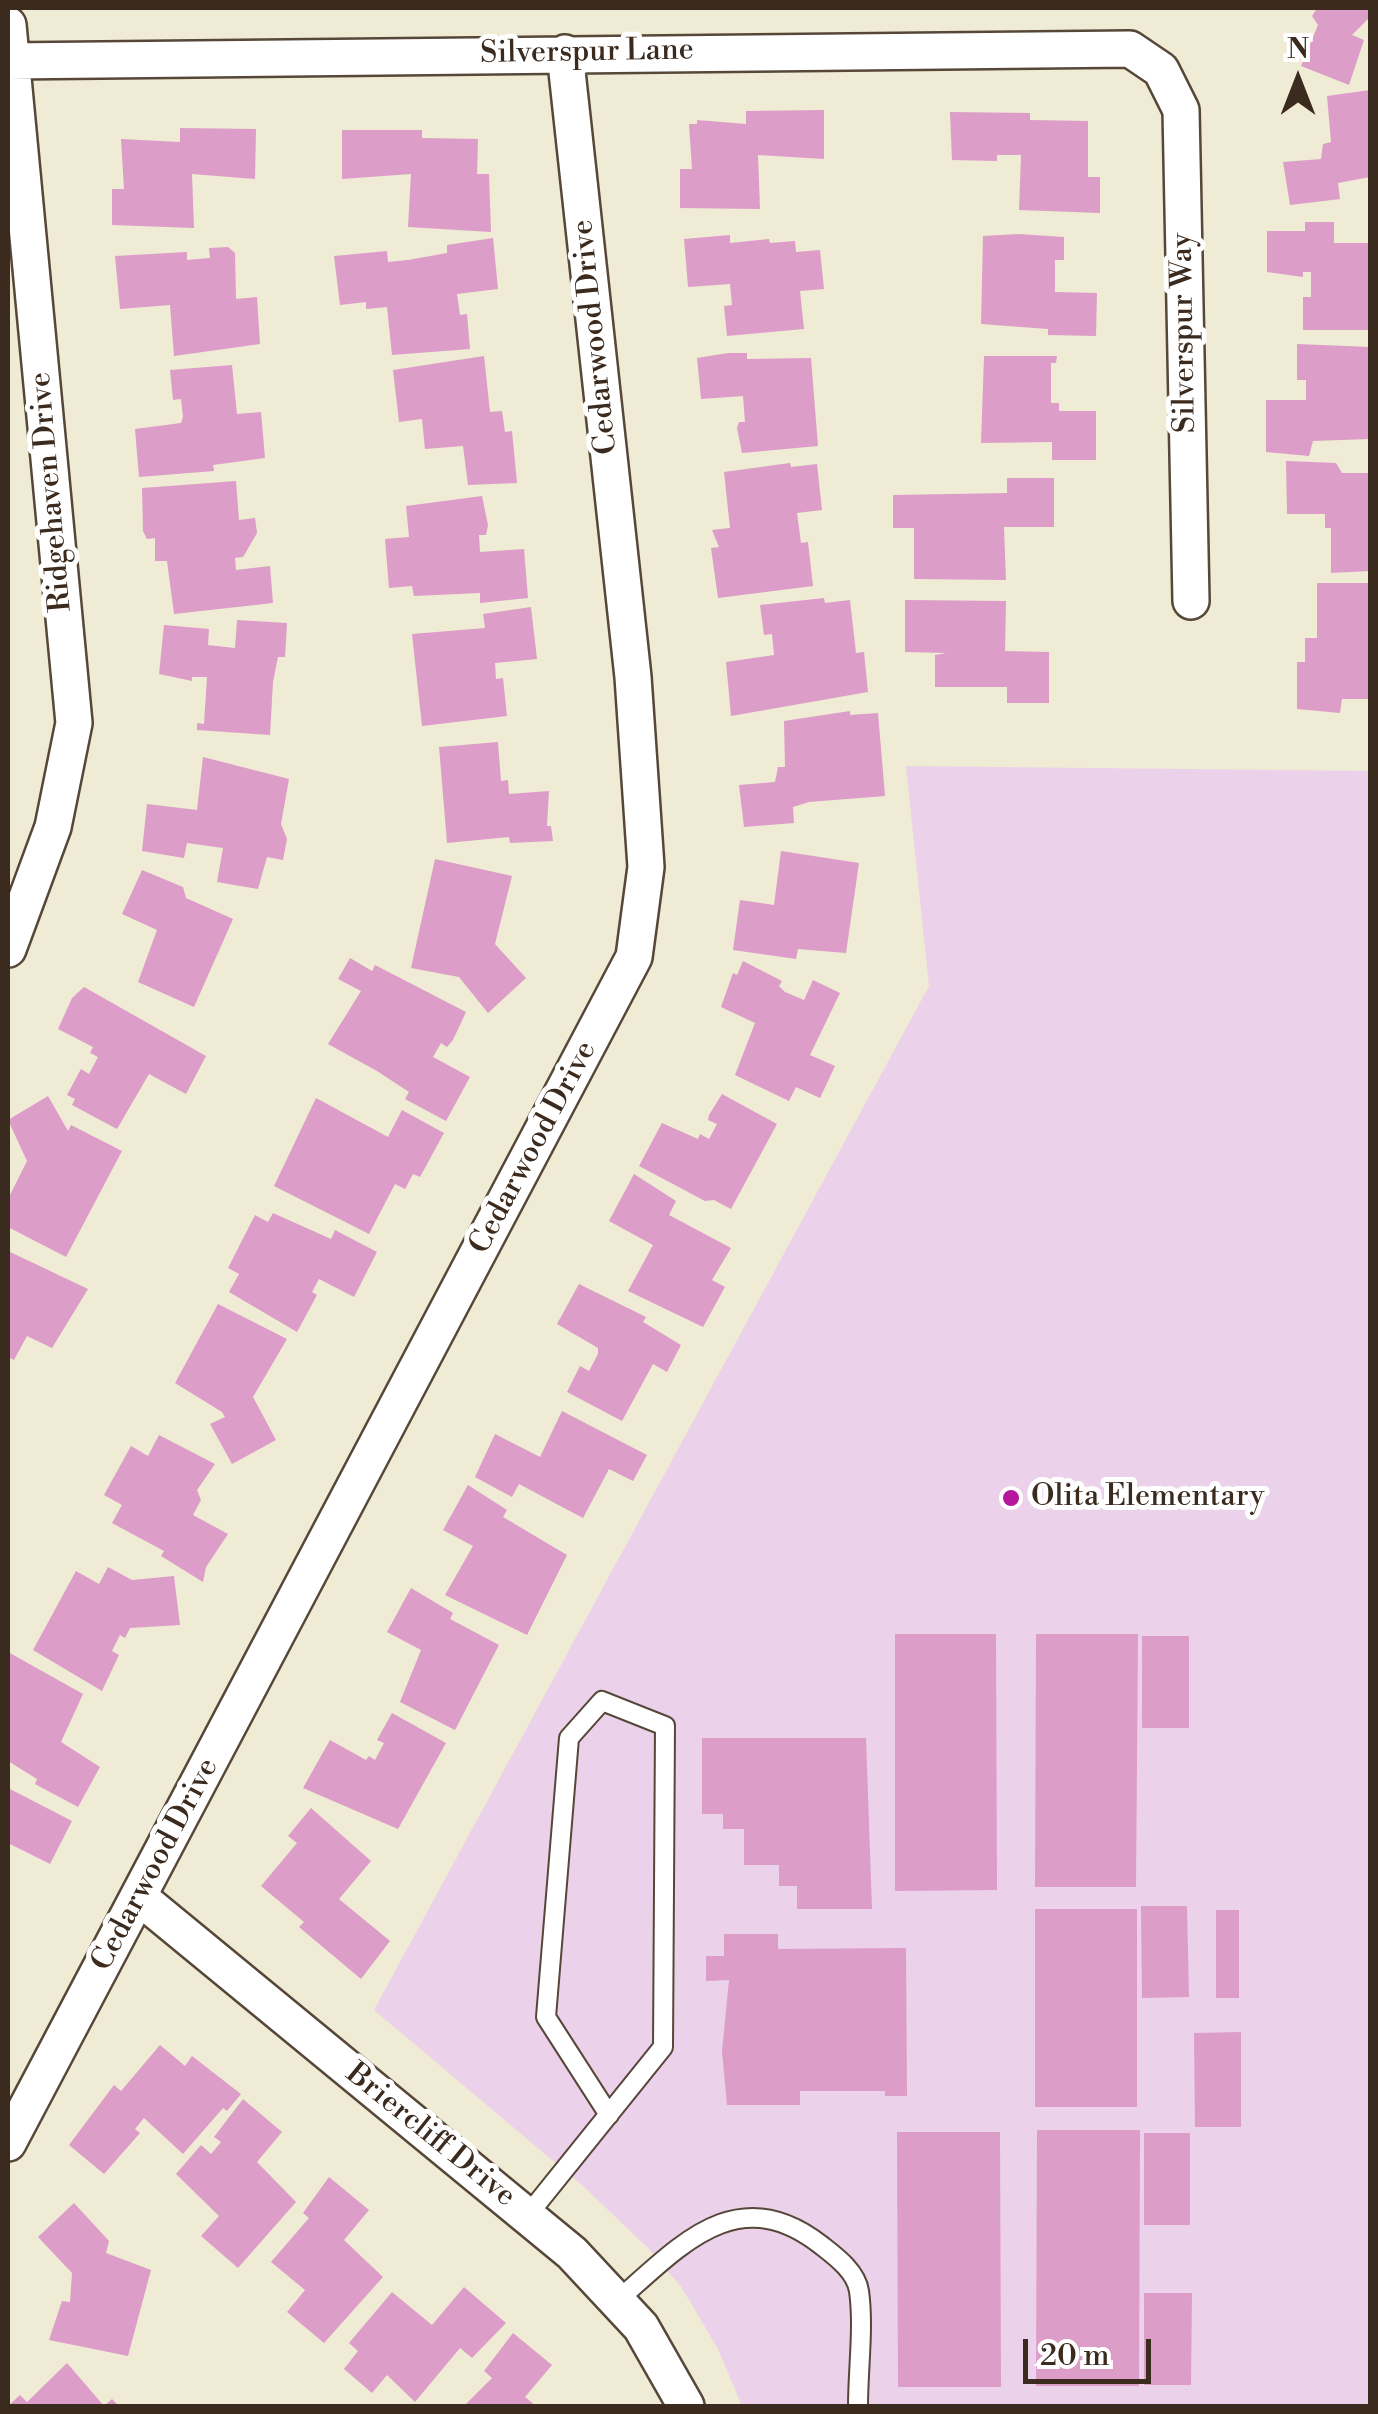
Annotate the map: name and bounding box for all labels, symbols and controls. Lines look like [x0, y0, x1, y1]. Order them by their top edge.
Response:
north arrow [1248, 30, 1348, 130]
text: N [1287, 32, 1309, 67]
street label: Silverspur Lane [480, 33, 694, 73]
street label: Cedarwood Drive [566, 218, 626, 456]
street label: Silverspur Way [1165, 233, 1205, 433]
street label: Ridgehaven Drive [24, 370, 80, 614]
street label: Cedarwood Drive [463, 1035, 605, 1261]
place label: Olita Elementary [1031, 1480, 1264, 1516]
marker: Olita Elementary [1000, 1487, 1022, 1509]
street label: Cedarwood Drive [85, 1752, 227, 1978]
street label: Briercliff Drive [338, 2057, 522, 2215]
scale bar [1028, 2319, 1156, 2381]
text: 20 m [1040, 2337, 1109, 2375]

